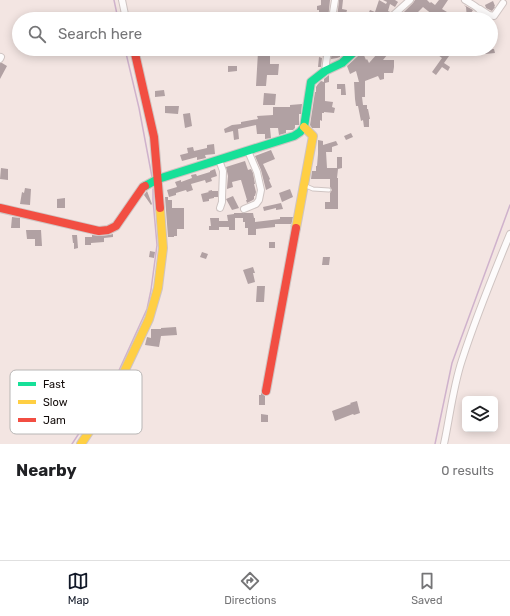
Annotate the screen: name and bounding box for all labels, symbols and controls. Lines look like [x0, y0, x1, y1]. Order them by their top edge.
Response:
search box [12, 12, 498, 56]
icon: search [26, 23, 48, 45]
text: Search here [58, 25, 142, 43]
legend [10, 370, 142, 434]
text: Fast [43, 378, 66, 391]
text: Slow [43, 396, 68, 409]
map controls [462, 396, 498, 432]
button: layers [462, 396, 498, 432]
text: Jam [43, 414, 66, 427]
text: Nearby [16, 460, 77, 480]
text: 0 results [441, 463, 494, 478]
tab: Map [67, 570, 89, 607]
tab: Directions [224, 570, 276, 607]
tab: Saved [411, 570, 443, 607]

